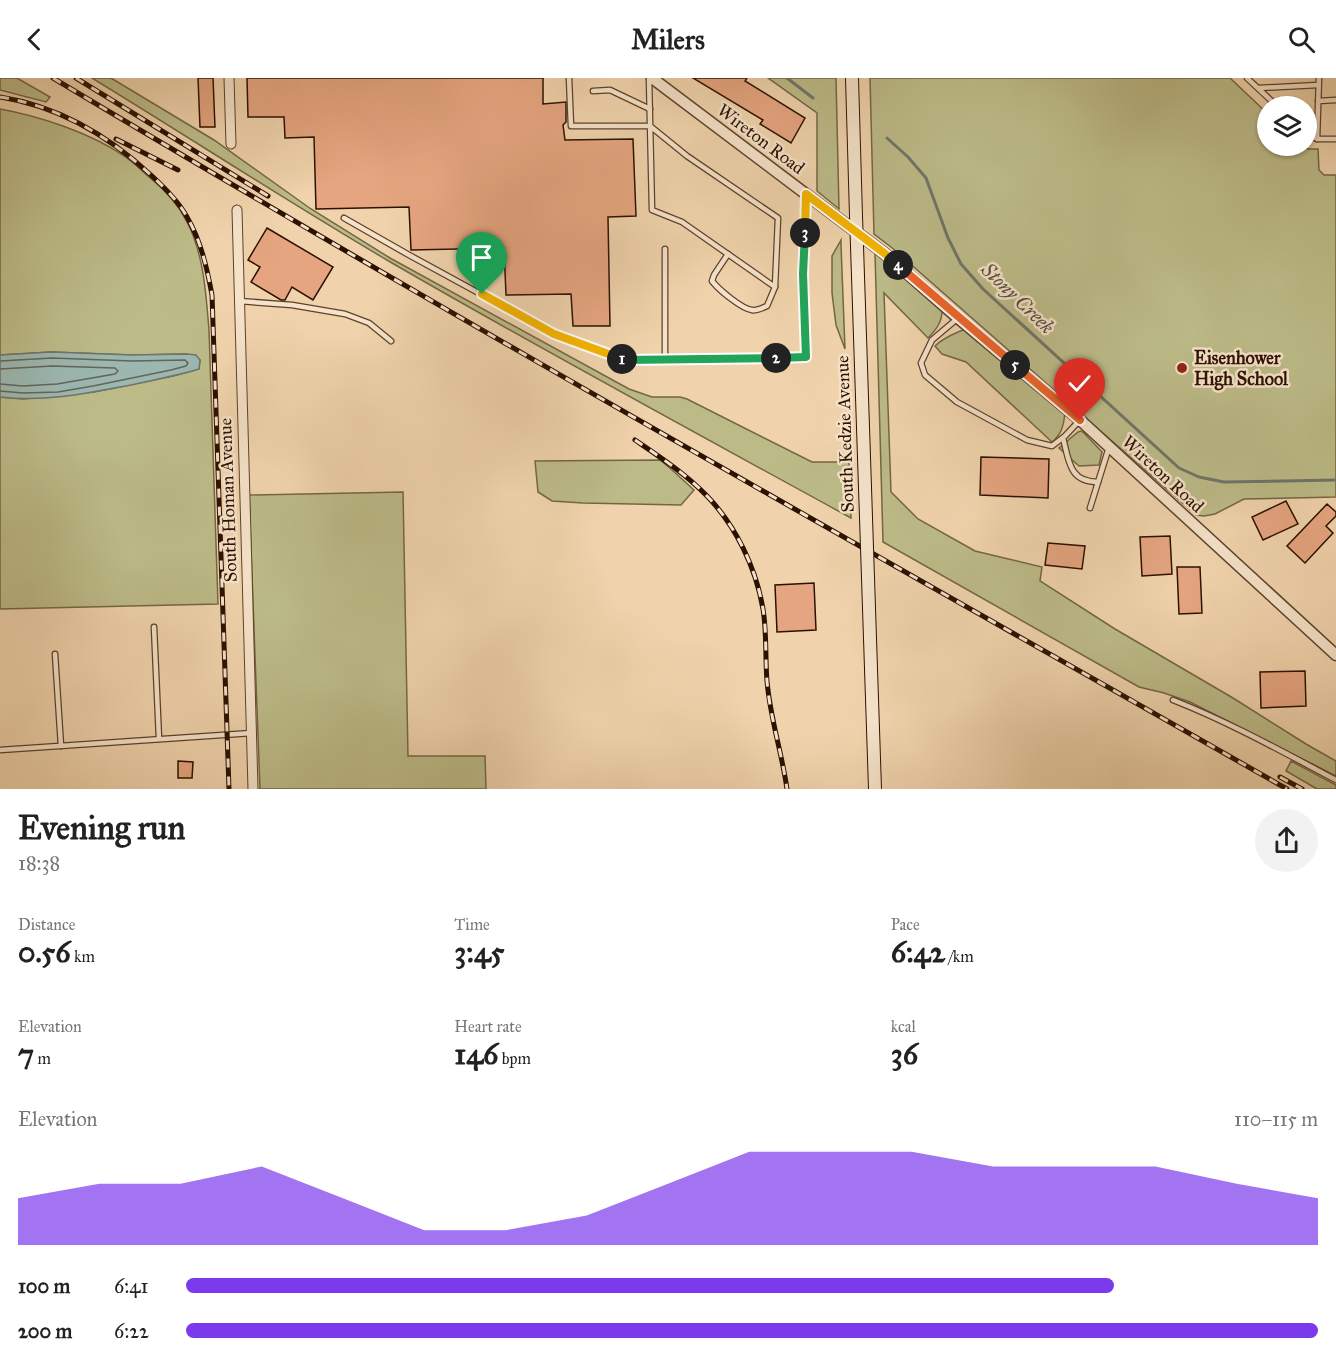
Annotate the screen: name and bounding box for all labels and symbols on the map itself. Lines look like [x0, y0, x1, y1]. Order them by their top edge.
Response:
street label: Wireton Road [713, 99, 809, 179]
pin: 3 [790, 218, 820, 248]
pin [456, 232, 507, 294]
pin: 4 [883, 250, 913, 280]
water label: Stony Creek [976, 257, 1060, 339]
pin: 2 [761, 343, 791, 373]
pin: 1 [607, 344, 637, 374]
place label: Eisenhower High School [1194, 347, 1289, 391]
pin: 5 [1000, 350, 1030, 380]
street label: South Kedzie Avenue [831, 355, 859, 513]
pin [1054, 358, 1105, 420]
marker: Eisenhower High School [1175, 361, 1189, 375]
street label: South Homan Avenue [214, 418, 242, 582]
street label: Wireton Road [1118, 431, 1208, 517]

